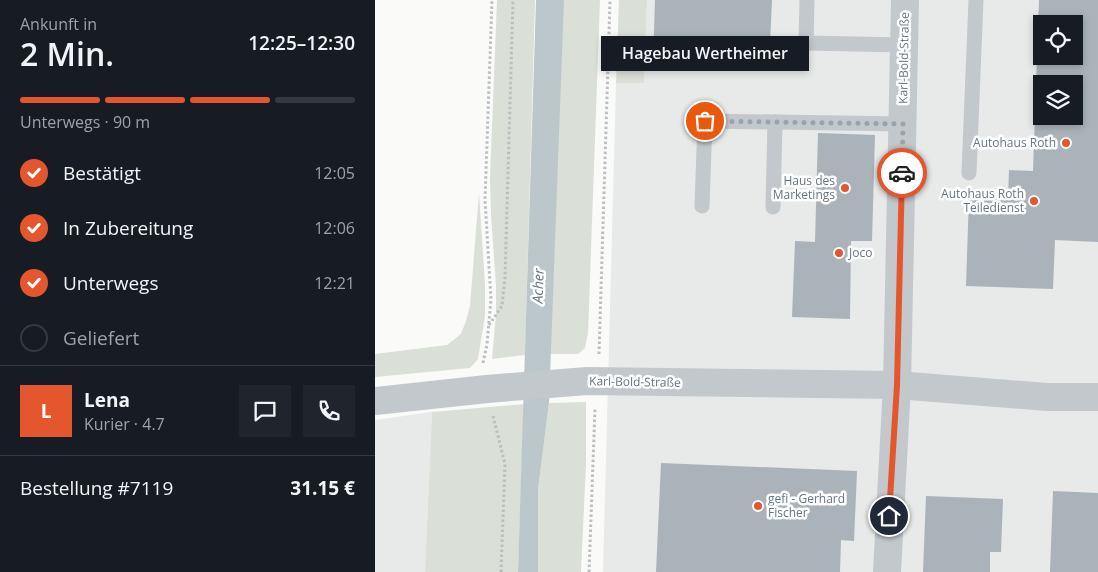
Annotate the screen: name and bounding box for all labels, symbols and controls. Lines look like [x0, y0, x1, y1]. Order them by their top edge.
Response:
street label: Karl-Bold-Straße [894, 12, 913, 104]
text: Ankunft in [20, 13, 97, 35]
map controls [1033, 15, 1083, 125]
button: locate [1033, 15, 1083, 65]
text: 12:25–12:30 [248, 30, 355, 56]
text: 2 Min. [20, 32, 114, 75]
callout: Hagebau Wertheimer [601, 36, 809, 71]
text: Hagebau Wertheimer [622, 42, 788, 64]
button: layers [1033, 75, 1083, 125]
pin [684, 100, 726, 142]
icon: bag [691, 107, 719, 135]
text: Unterwegs · 90 m [20, 111, 150, 133]
place label: Autohaus Roth [973, 134, 1056, 151]
marker: Autohaus Roth [1060, 137, 1072, 149]
courier [877, 148, 927, 198]
icon: check [20, 159, 48, 187]
icon: car [888, 159, 916, 187]
text: Bestätigt [63, 160, 141, 186]
text: 12:05 [314, 162, 355, 184]
place label: Haus des Marketings [773, 172, 835, 203]
marker: Haus des Marketings [839, 182, 851, 194]
place label: Autohaus Roth Teiledienst [941, 185, 1024, 216]
marker: Autohaus Roth Teiledienst [1028, 195, 1040, 207]
icon: check [20, 214, 48, 242]
text: In Zubereitung [63, 215, 193, 241]
text: 12:06 [314, 217, 355, 239]
place label: Joco [848, 244, 872, 261]
marker: Joco [833, 247, 845, 259]
water label: Acher [527, 268, 548, 305]
icon: check [20, 269, 48, 297]
text: Unterwegs [63, 270, 158, 296]
text: 12:21 [314, 272, 355, 294]
text: Geliefert [63, 325, 139, 351]
street label: Karl-Bold-Straße [589, 372, 681, 391]
button: chat [239, 385, 291, 437]
button: phone [303, 385, 355, 437]
text: Lena [84, 387, 130, 413]
text: L [41, 398, 51, 424]
text: Kurier · 4.7 [84, 413, 165, 435]
text: Bestellung #7119 [20, 475, 173, 501]
text: 31.15 € [290, 475, 355, 501]
place label: gefi - Gerhard Fischer [768, 490, 845, 521]
pin [868, 495, 910, 537]
marker: gefi - Gerhard Fischer [752, 500, 764, 512]
icon: home [875, 502, 903, 530]

